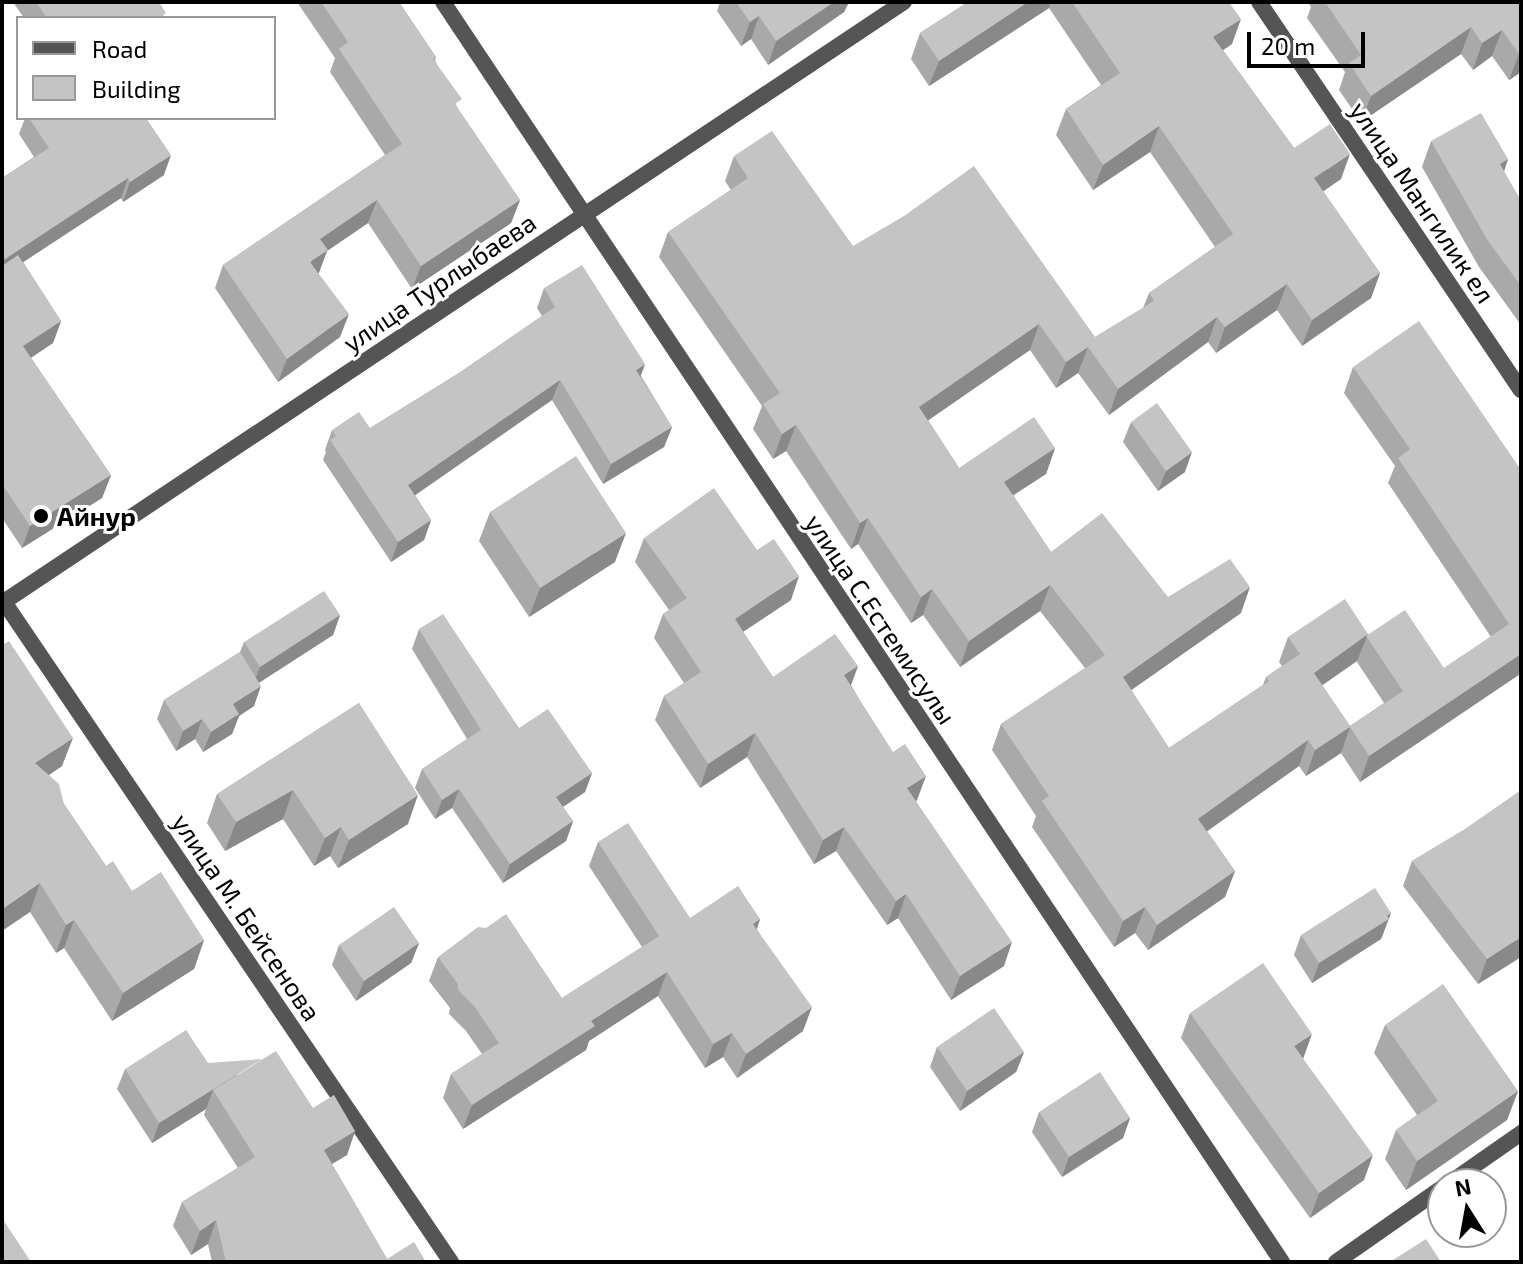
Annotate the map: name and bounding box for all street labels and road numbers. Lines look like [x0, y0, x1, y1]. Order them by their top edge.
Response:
street label: улица Мангилик ел [1344, 95, 1502, 309]
street label: улица Турлыбаева [337, 206, 541, 358]
street label: улица С.Естемисулы [799, 508, 963, 730]
street label: улица М. Бейсенова [166, 807, 328, 1027]

